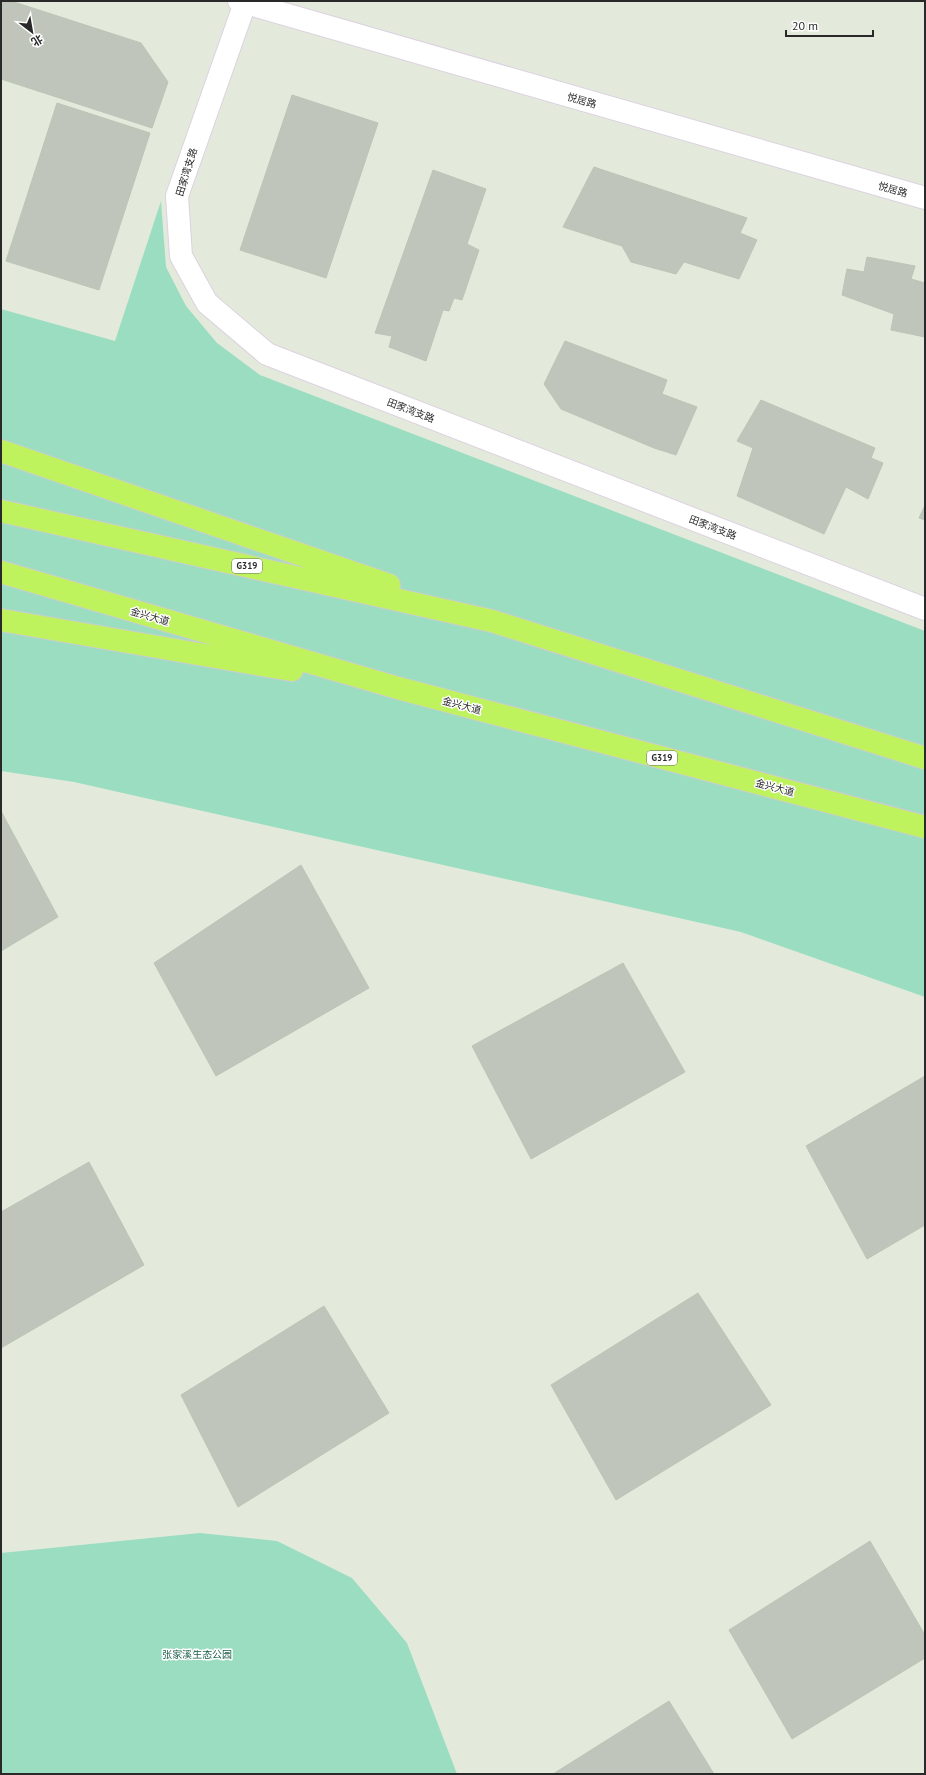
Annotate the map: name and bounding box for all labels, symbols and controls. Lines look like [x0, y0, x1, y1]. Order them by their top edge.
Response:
north arrow [12, 12, 52, 52]
scale bar [786, 12, 873, 38]
text: 20 m [792, 18, 818, 33]
text: 北 [29, 32, 45, 49]
street label: 悦居路 [566, 90, 598, 111]
street label: 田家湾支路 [173, 146, 200, 198]
street label: 悦居路 [877, 179, 909, 200]
street label: 田家湾支路 [385, 395, 436, 425]
street label: 田家湾支路 [687, 512, 738, 542]
road number: G319 [232, 559, 262, 573]
street label: 金兴大道 [129, 605, 171, 628]
street label: 金兴大道 [441, 694, 483, 717]
road number: G319 [647, 751, 677, 765]
street label: 金兴大道 [754, 776, 796, 799]
park label: 张家溪生态公园 [162, 1648, 232, 1661]

